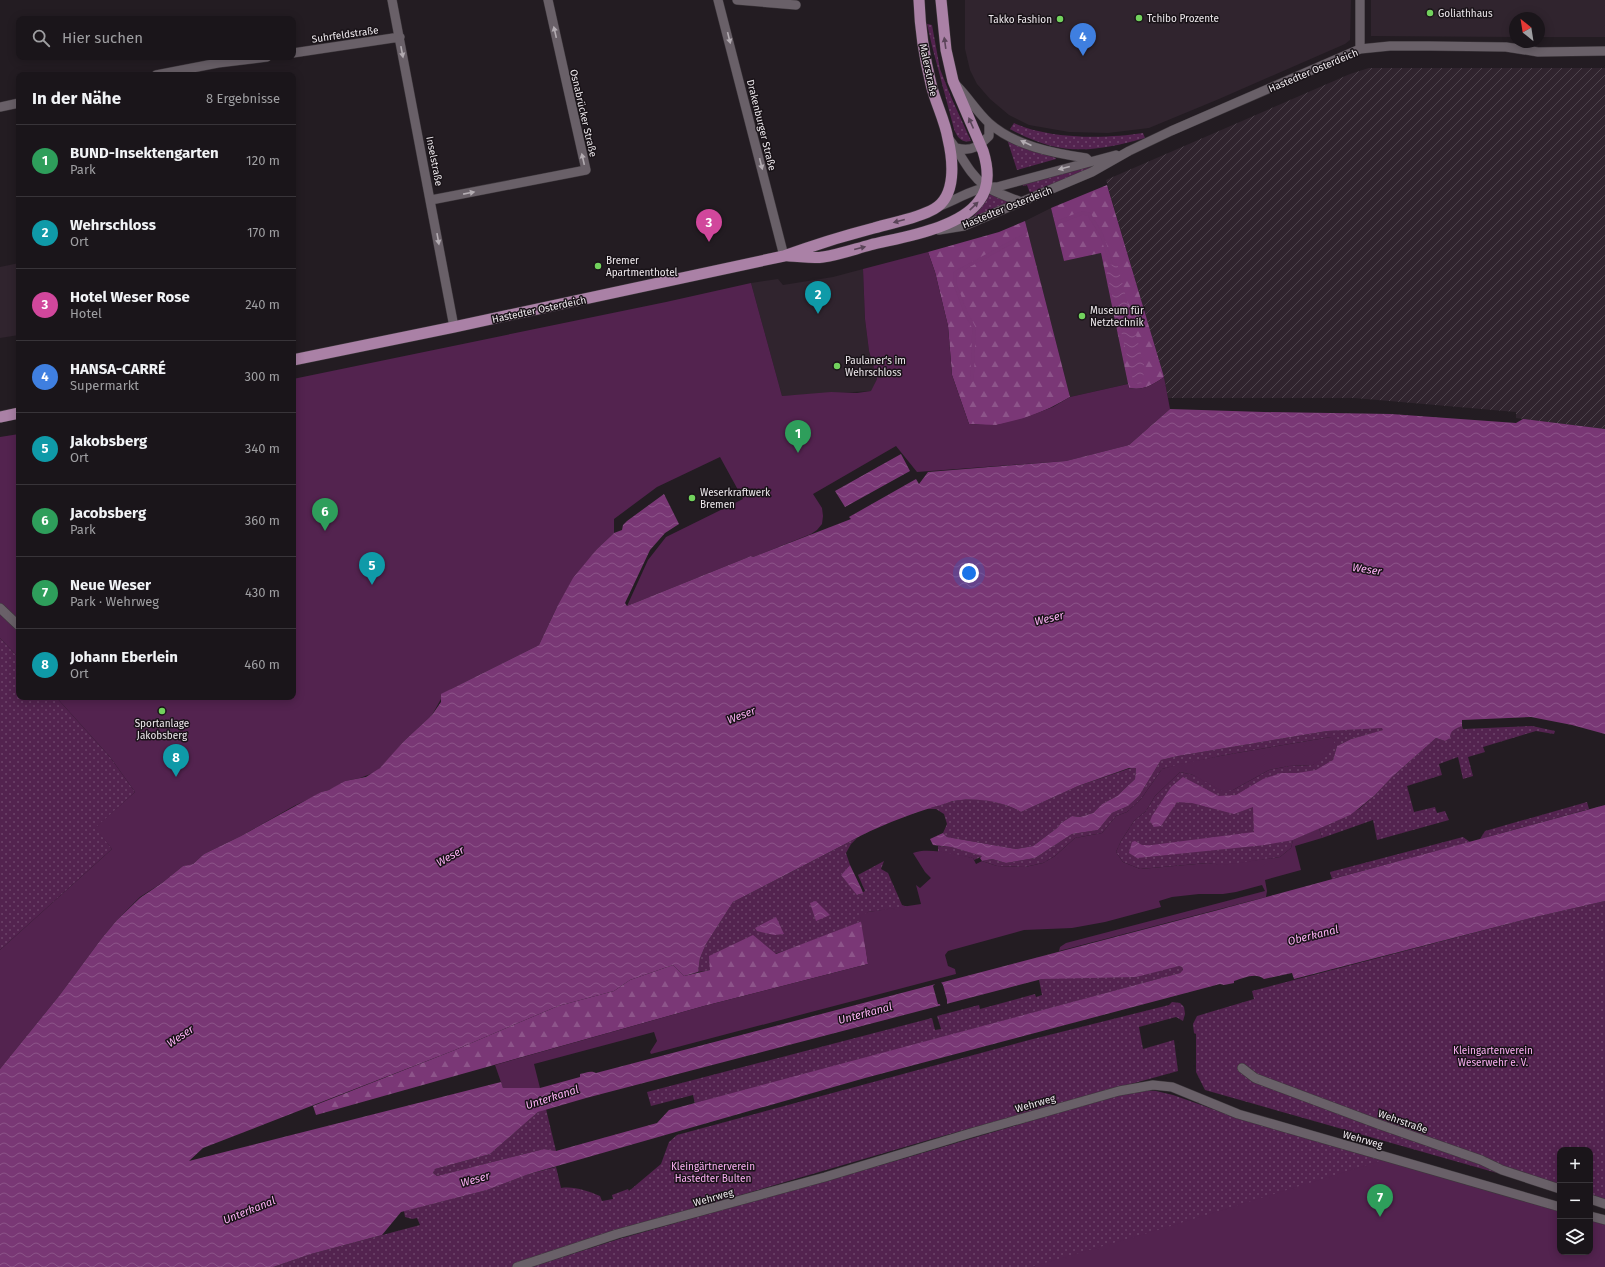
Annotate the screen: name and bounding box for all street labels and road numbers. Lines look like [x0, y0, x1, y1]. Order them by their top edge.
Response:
street label: Suhrfeldstraße [311, 24, 379, 46]
street label: Malerstraße [917, 43, 939, 98]
street label: Hastedter Osterdeich [1267, 47, 1360, 95]
street label: Osnabrücker Straße [567, 68, 599, 158]
street label: Drakenburger Straße [744, 78, 778, 172]
street label: Inselstraße [423, 135, 445, 187]
street label: Hastedter Osterdeich [961, 184, 1054, 231]
street label: Hastedter Osterdeich [491, 294, 587, 326]
street label: Wehrweg [1014, 1092, 1057, 1115]
street label: Wehrstraße [1376, 1108, 1429, 1136]
street label: Wehrweg [1341, 1129, 1385, 1152]
street label: Wehrweg [692, 1186, 735, 1209]

